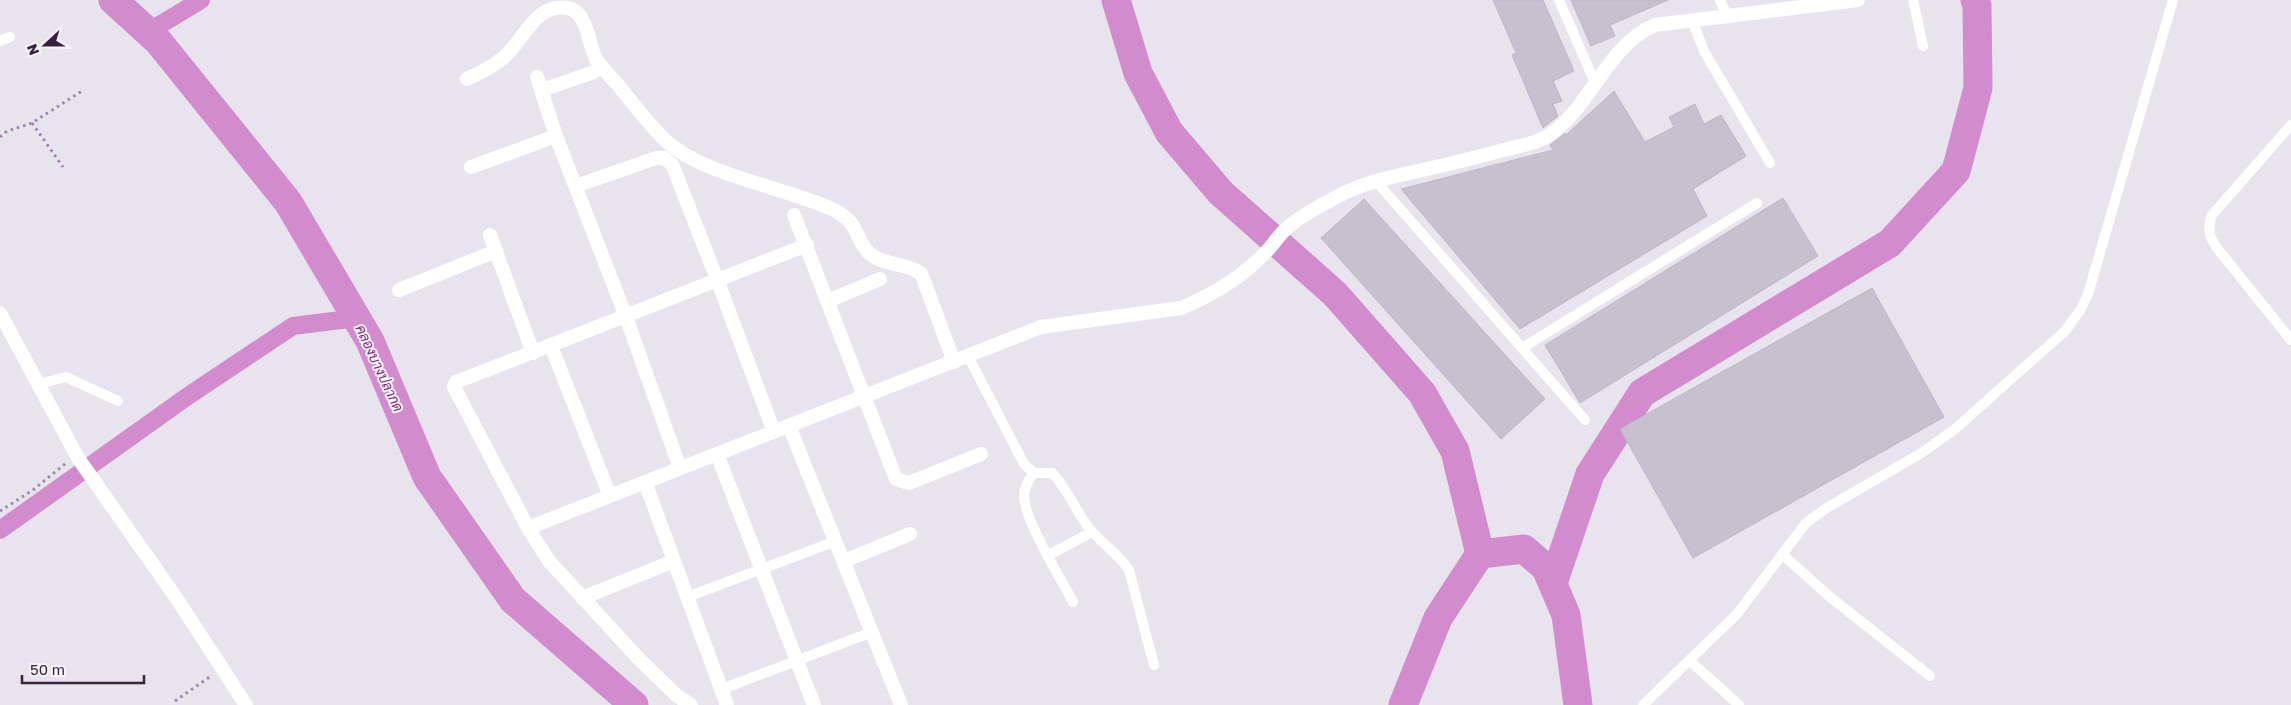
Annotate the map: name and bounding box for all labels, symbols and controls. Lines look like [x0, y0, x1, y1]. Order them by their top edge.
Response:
north arrow [20, 20, 70, 70]
text: N [23, 42, 42, 58]
water label: คลองบางปลากด [352, 322, 408, 414]
scale bar [22, 652, 145, 684]
text: 50 m [30, 660, 65, 678]

